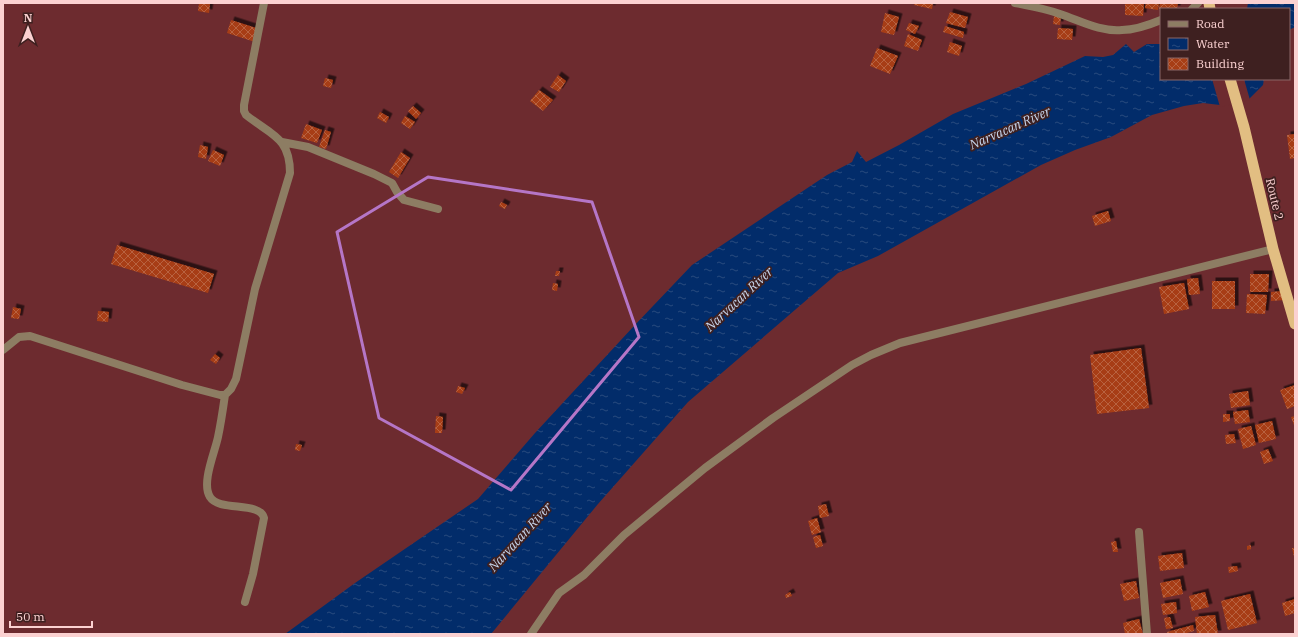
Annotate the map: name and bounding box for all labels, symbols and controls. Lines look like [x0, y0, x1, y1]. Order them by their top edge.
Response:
north arrow [8, 8, 48, 48]
legend [1160, 8, 1290, 80]
text: N [24, 11, 33, 25]
text: Road [1196, 16, 1225, 31]
text: Water [1196, 36, 1230, 51]
text: Building [1196, 56, 1244, 71]
water label: Narvacan River [966, 102, 1054, 154]
street label: Route 2 [1263, 176, 1287, 222]
water label: Narvacan River [701, 263, 777, 336]
water label: Narvacan River [484, 499, 556, 576]
scale bar [10, 603, 92, 629]
text: 50 m [16, 609, 45, 624]

